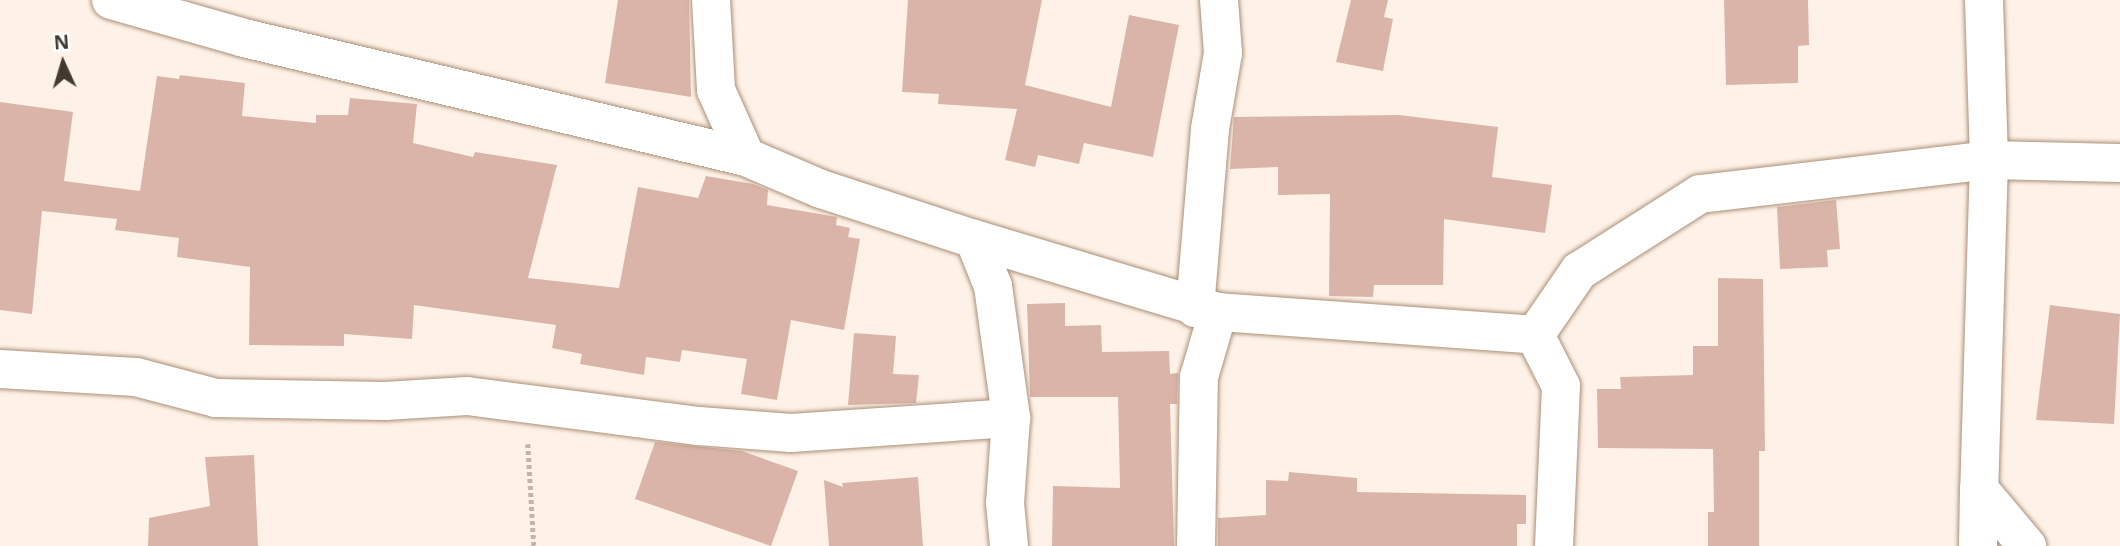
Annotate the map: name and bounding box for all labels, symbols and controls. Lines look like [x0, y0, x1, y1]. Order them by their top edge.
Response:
north arrow [28, 28, 98, 98]
text: N [53, 29, 70, 56]

